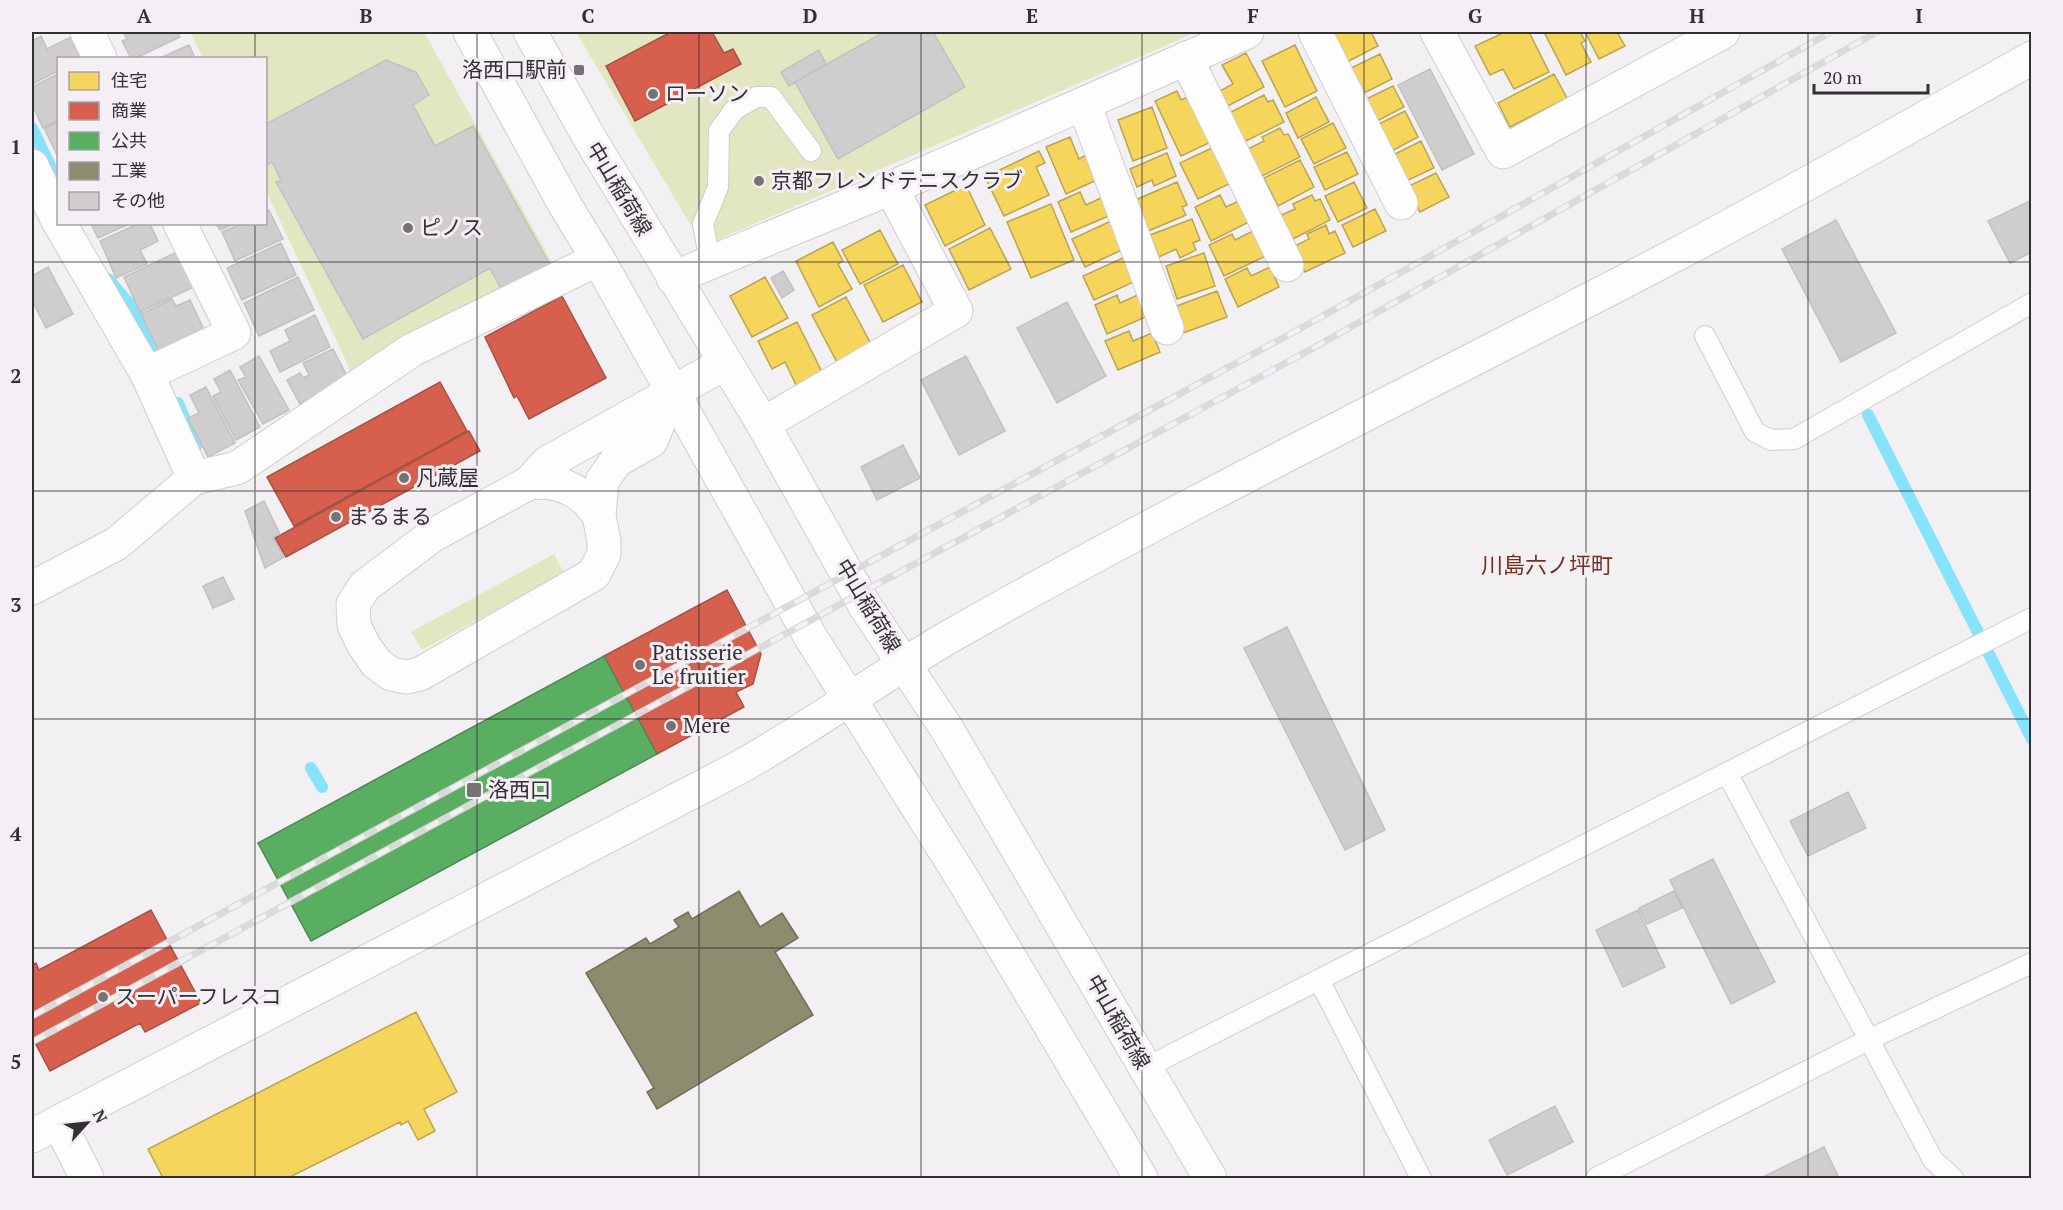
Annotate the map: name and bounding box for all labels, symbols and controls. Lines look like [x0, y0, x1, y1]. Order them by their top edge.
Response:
text: A [137, 2, 152, 29]
text: B [360, 2, 373, 29]
text: C [581, 2, 595, 29]
text: D [803, 2, 817, 29]
text: E [1026, 2, 1038, 29]
text: F [1247, 2, 1259, 29]
text: G [1468, 2, 1482, 29]
text: H [1689, 2, 1705, 29]
text: I [1915, 2, 1923, 29]
place label: 洛西口駅前 [462, 55, 567, 83]
legend [57, 57, 267, 225]
scale bar [1814, 57, 1928, 95]
marker: 洛西口駅前 [572, 63, 586, 77]
text: 20 m [1823, 65, 1863, 89]
text: 住宅 [111, 68, 147, 92]
place label: ローソン [665, 79, 749, 107]
marker: ローソン [646, 87, 660, 101]
text: 商業 [111, 98, 147, 122]
text: 公共 [111, 128, 147, 152]
text: 1 [10, 133, 22, 160]
street label: 中山稲荷線 [581, 136, 659, 241]
text: 工業 [111, 158, 147, 182]
place label: 京都フレンドテニスクラブ [771, 166, 1023, 194]
marker: 京都フレンドテニスクラブ [752, 174, 766, 188]
text: その他 [111, 188, 165, 212]
place label: ピノス [420, 213, 483, 241]
marker: ピノス [401, 221, 415, 235]
text: 2 [10, 362, 22, 389]
place label: 凡蔵屋 [416, 463, 479, 491]
marker: 凡蔵屋 [397, 471, 411, 485]
place label: まるまる [348, 502, 432, 530]
marker: まるまる [329, 510, 343, 524]
district label: 川島六ノ坪町 [1481, 550, 1613, 579]
street label: 中山稲荷線 [830, 553, 908, 658]
text: 3 [10, 591, 22, 618]
place label: Patisserie Le fruitier [652, 638, 746, 690]
marker: Patisserie Le fruitier [633, 658, 647, 672]
place label: Mere [683, 711, 730, 739]
marker: Mere [664, 719, 678, 733]
place label: 洛西口 [488, 775, 551, 803]
marker: 洛西口 [465, 781, 483, 799]
text: 4 [10, 820, 22, 847]
street label: 中山稲荷線 [1080, 969, 1157, 1074]
place label: スーパーフレスコ [115, 982, 282, 1010]
marker: スーパーフレスコ [96, 990, 110, 1004]
text: 5 [10, 1048, 22, 1075]
north arrow [57, 1093, 117, 1153]
text: N [88, 1106, 113, 1127]

